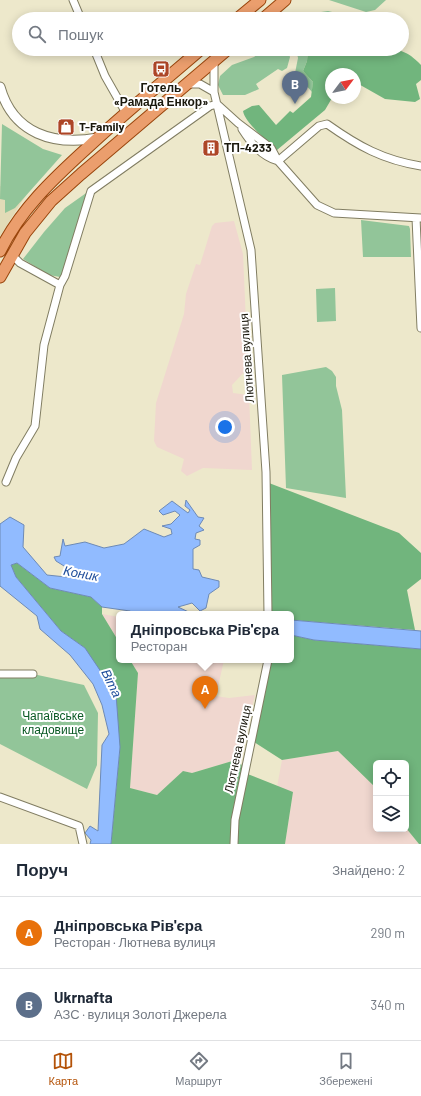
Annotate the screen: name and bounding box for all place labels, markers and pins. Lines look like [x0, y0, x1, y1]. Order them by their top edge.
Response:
bus stop icon: Готель «Рамада Енкор» [151, 59, 171, 79]
pin: B [282, 71, 308, 104]
place label: Готель «Рамада Енкор» [114, 80, 208, 109]
shop icon: T-Family [56, 117, 76, 137]
place label: T-Family [79, 119, 124, 133]
building icon: ТП-4233 [201, 138, 221, 158]
place label: ТП-4233 [224, 140, 272, 154]
pin: A [192, 676, 218, 709]

